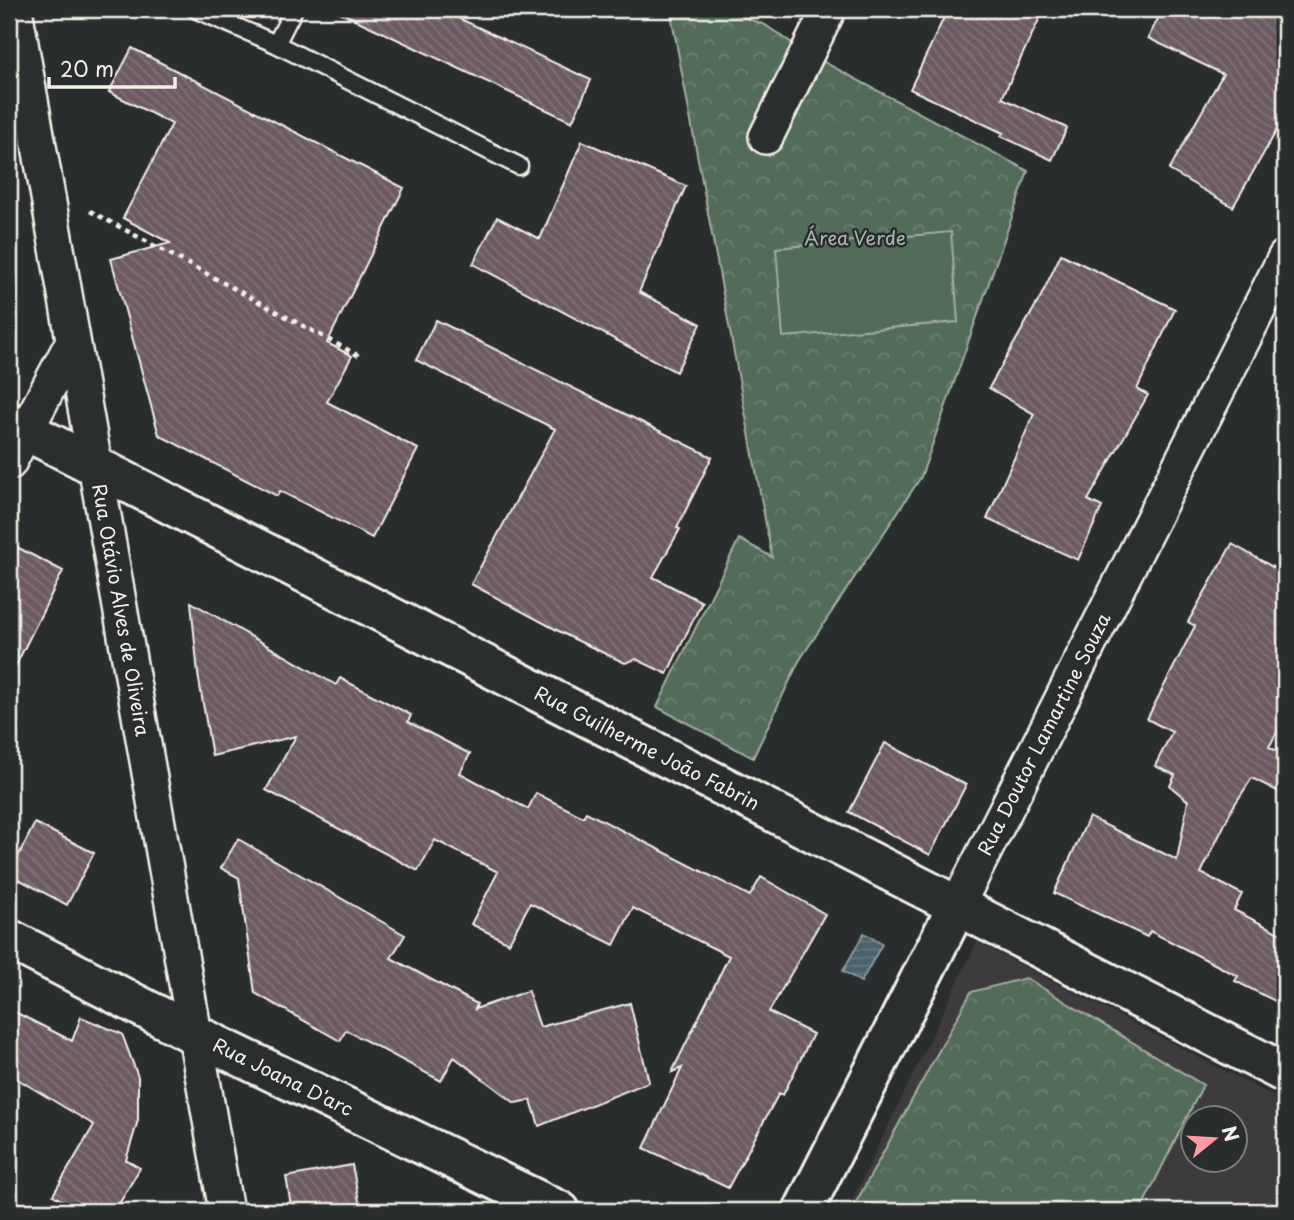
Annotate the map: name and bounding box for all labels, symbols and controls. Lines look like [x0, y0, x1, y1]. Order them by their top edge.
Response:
scale bar [49, 46, 175, 90]
text: 20 m [60, 52, 114, 84]
park label: Área Verde [804, 223, 906, 251]
street label: Rua Otávio Alves de Oliveira [86, 482, 158, 739]
street label: Rua Doutor Lamartine Souza [970, 607, 1117, 860]
street label: Rua Guilherme João Fabrin [530, 678, 765, 816]
street label: Rua Joana D'arc [209, 1030, 358, 1122]
north arrow [1178, 1104, 1248, 1174]
text: N [1215, 1122, 1247, 1145]

